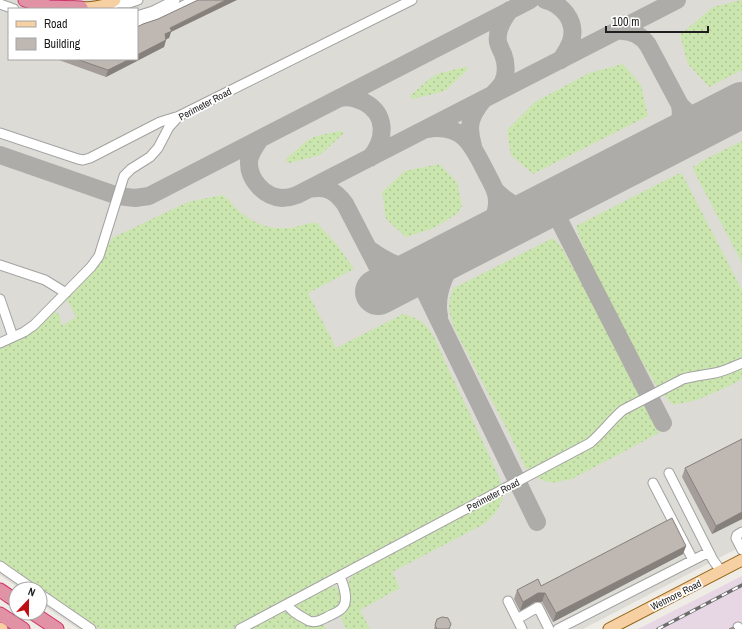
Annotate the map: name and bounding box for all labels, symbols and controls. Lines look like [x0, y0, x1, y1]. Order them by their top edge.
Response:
legend [8, 8, 138, 60]
scale bar [606, 8, 708, 34]
text: 100 m [612, 14, 639, 30]
text: Road [44, 16, 68, 32]
text: Building [44, 36, 81, 52]
street label: Perimeter Road [176, 85, 234, 123]
street label: Perimeter Road [464, 476, 522, 514]
street label: Wetmore Road [649, 577, 703, 613]
north arrow [8, 581, 48, 621]
text: N [26, 584, 37, 599]

